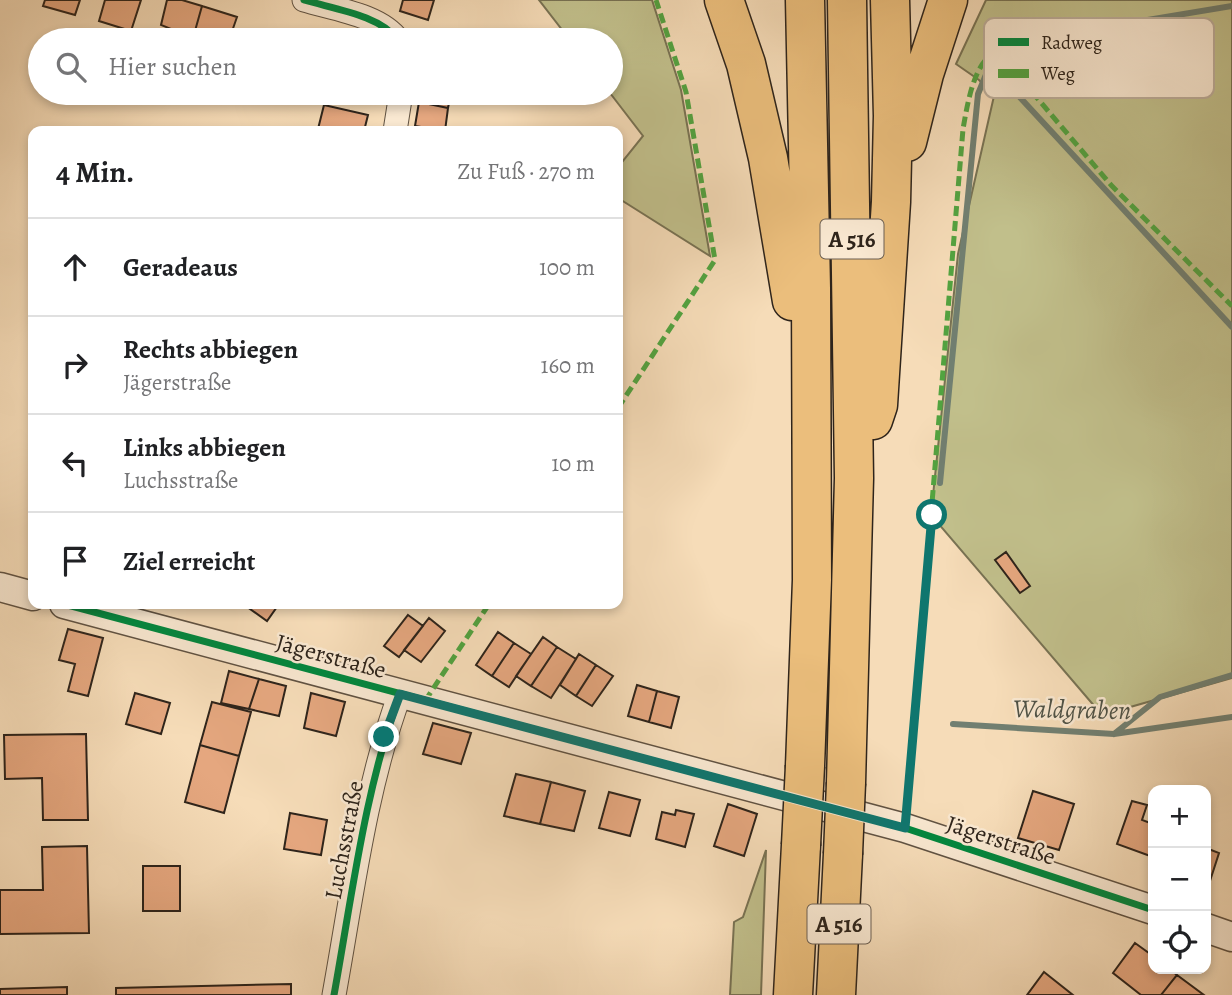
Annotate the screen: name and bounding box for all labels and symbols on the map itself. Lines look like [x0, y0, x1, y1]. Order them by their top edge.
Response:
legend [984, 18, 1214, 98]
text: Radweg [1041, 30, 1103, 56]
text: Weg [1040, 61, 1076, 87]
road number: A 516 [820, 220, 884, 258]
route start [916, 499, 947, 530]
street label: Jägerstraße [272, 626, 390, 686]
water label: Waldgraben [1013, 691, 1131, 728]
route end [368, 721, 399, 752]
street label: Luchsstraße [317, 778, 371, 902]
street label: Jägerstraße [942, 807, 1060, 873]
road number: A 516 [808, 904, 870, 944]

